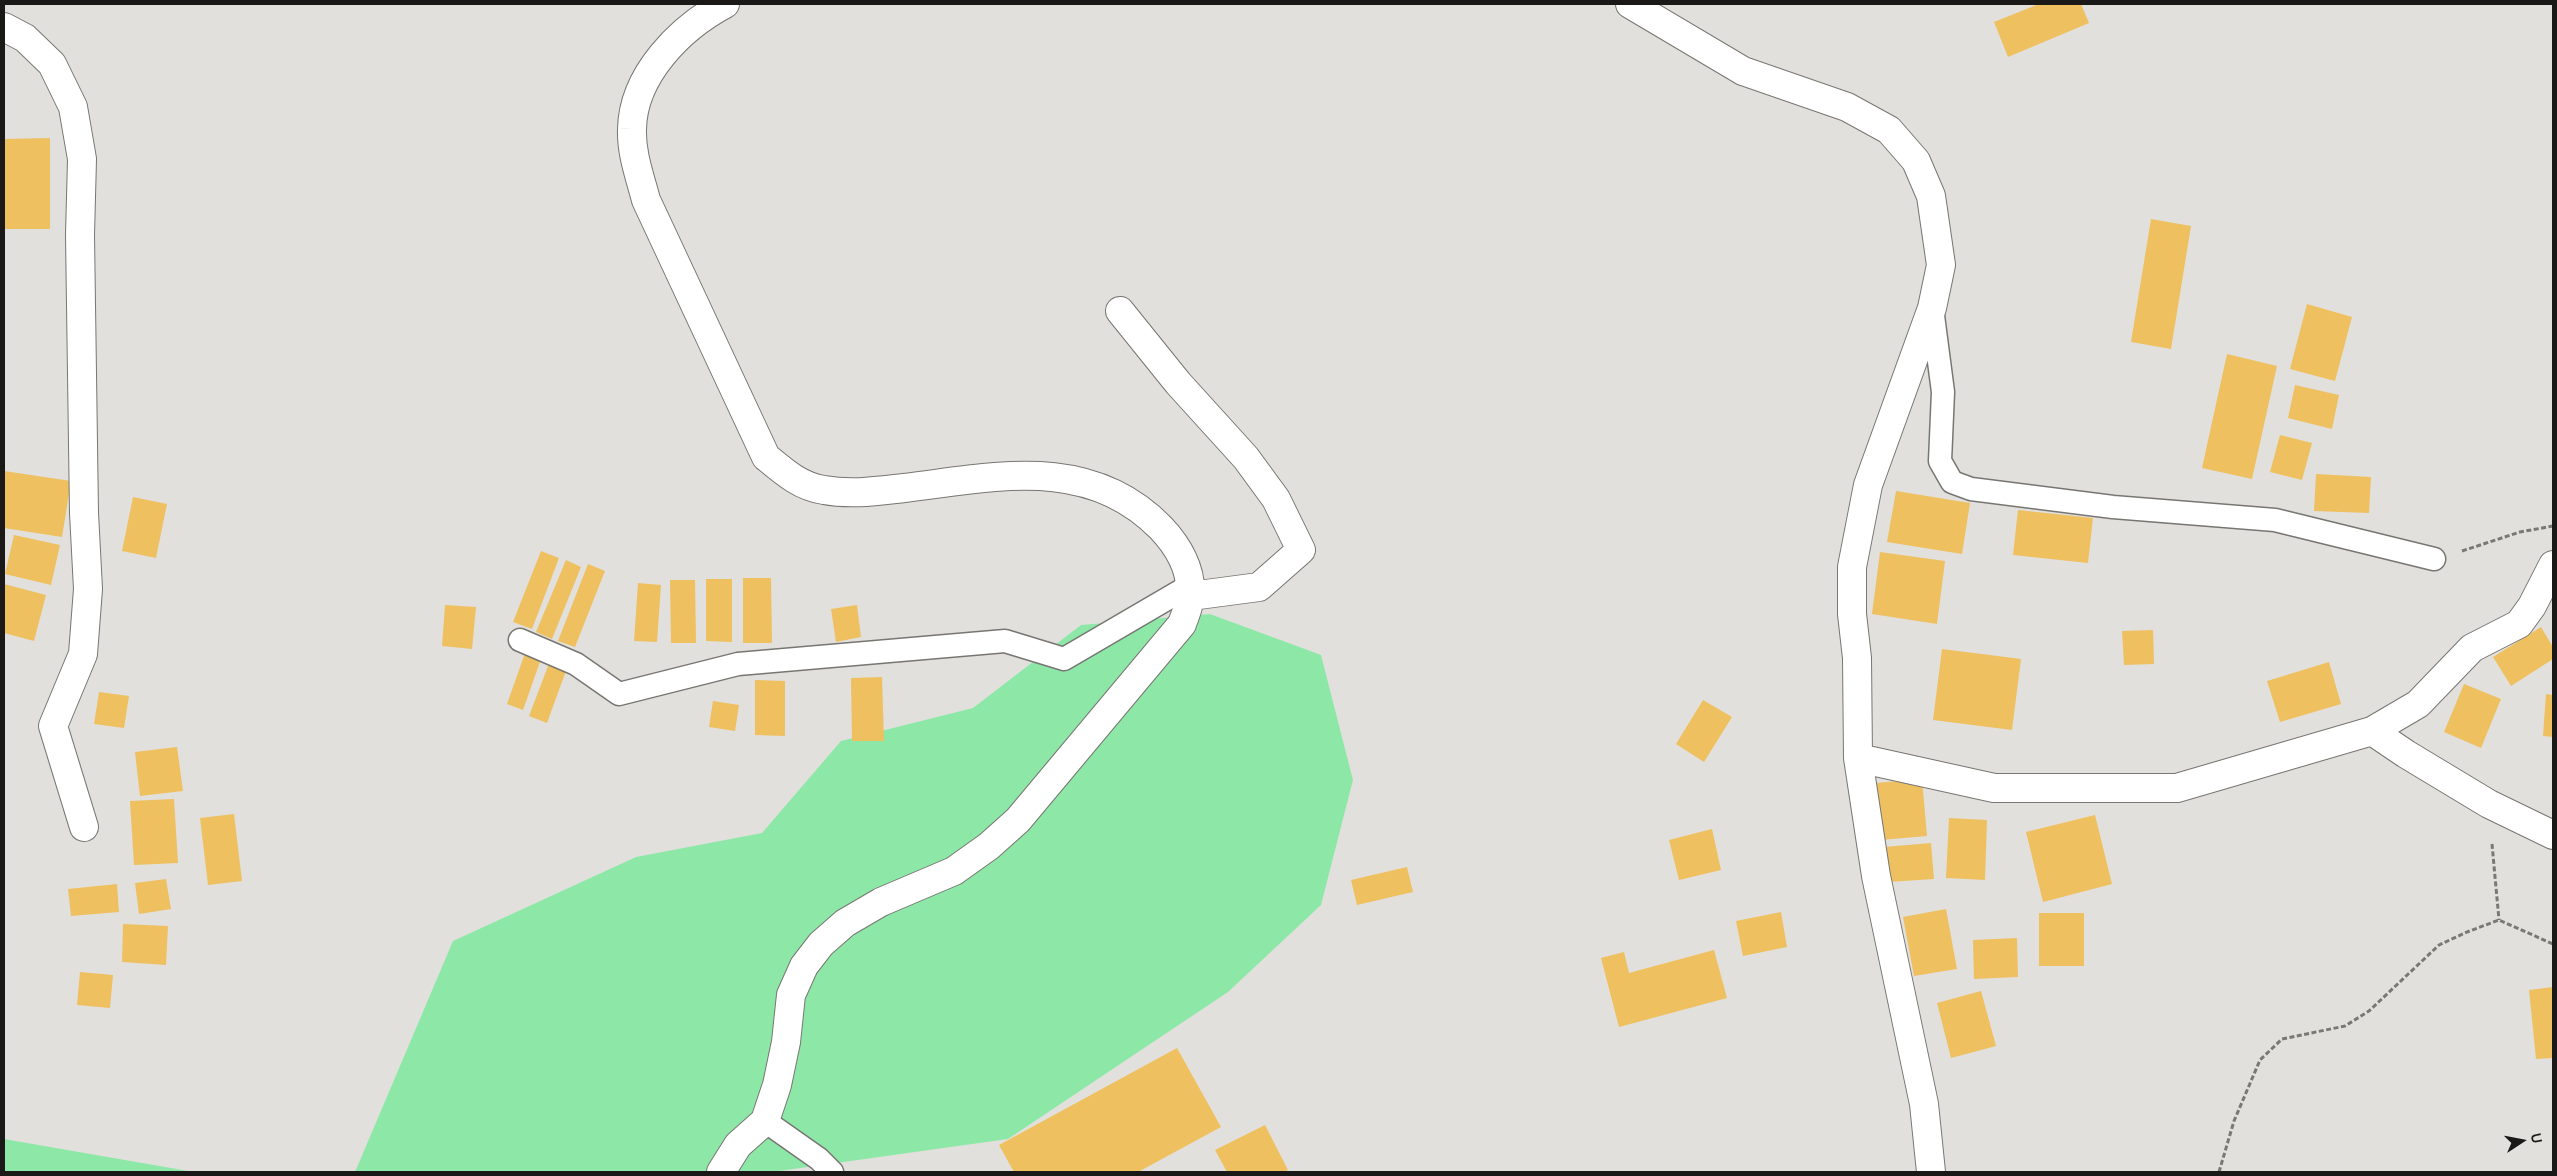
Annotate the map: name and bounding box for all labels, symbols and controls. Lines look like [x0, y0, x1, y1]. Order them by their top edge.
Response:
north arrow [2497, 1116, 2547, 1166]
text: U [2527, 1131, 2547, 1145]

